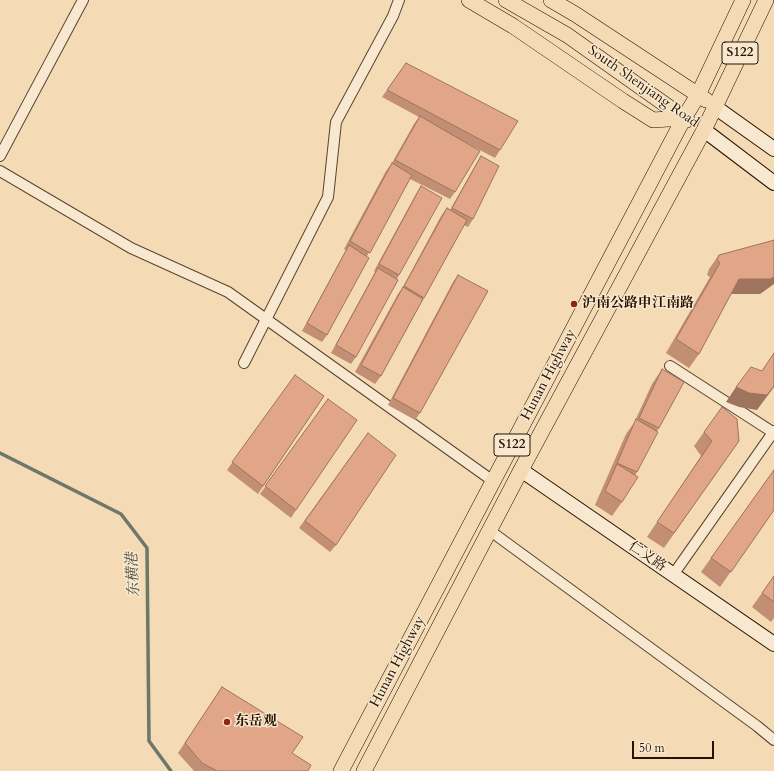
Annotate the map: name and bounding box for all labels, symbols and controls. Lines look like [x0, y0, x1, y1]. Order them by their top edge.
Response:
street label: South Shenjiang Road [584, 42, 702, 132]
road number: S122 [722, 42, 758, 64]
place label: 沪南公路申江南路 [582, 296, 694, 312]
marker: 沪南公路申江南路 [569, 299, 579, 309]
street label: Hunan Highway [518, 326, 580, 424]
road number: S122 [494, 434, 530, 456]
street label: 仁义路 [625, 538, 669, 576]
water label: 东横港 [124, 552, 144, 598]
street label: Hunan Highway [367, 613, 429, 711]
place label: 东岳观 [235, 714, 277, 730]
marker: 东岳观 [222, 717, 232, 727]
scale bar [634, 733, 716, 759]
text: 50 m [639, 740, 665, 756]

